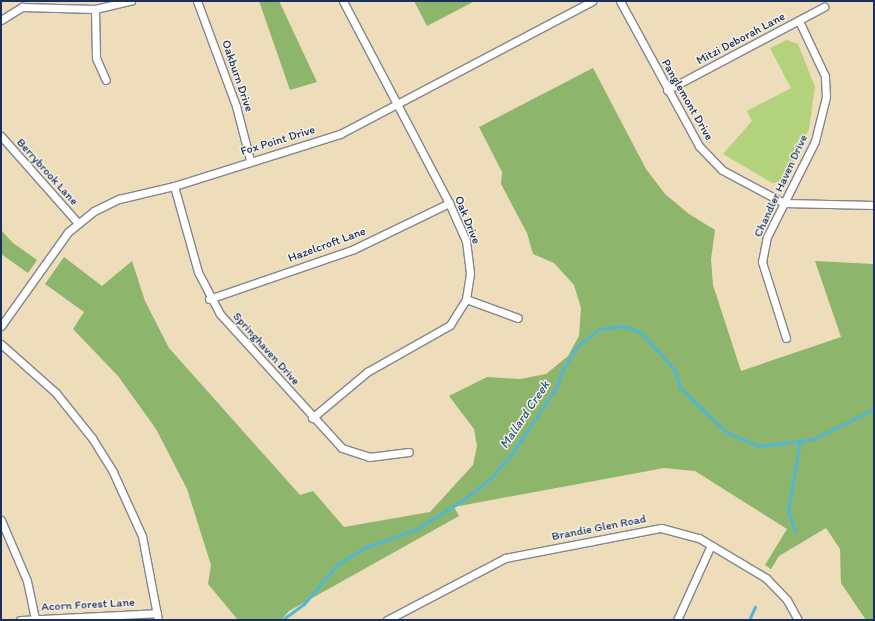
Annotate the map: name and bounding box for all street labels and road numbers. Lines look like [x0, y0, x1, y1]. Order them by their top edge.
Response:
street label: Mitzi Deborah Lane [694, 9, 788, 69]
street label: Oakburn Drive [218, 38, 256, 114]
street label: Panglemont Drive [658, 57, 716, 143]
street label: Fox Point Drive [239, 123, 317, 159]
street label: Chandler Haven Drive [751, 132, 811, 240]
street label: Berrybrook Lane [13, 136, 81, 208]
street label: Oak Drive [451, 194, 483, 246]
street label: Hazelcroft Lane [286, 224, 368, 266]
street label: Springhaven Drive [229, 309, 303, 389]
street label: Brandie Glen Road [551, 512, 647, 544]
street label: Acorn Forest Lane [41, 595, 135, 615]

